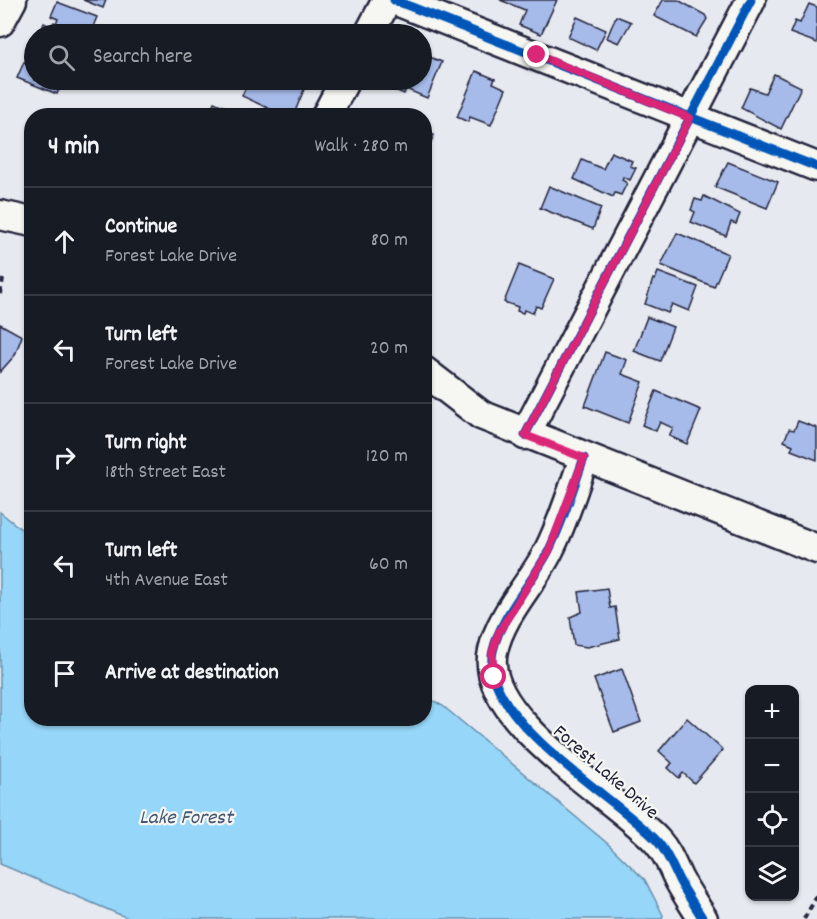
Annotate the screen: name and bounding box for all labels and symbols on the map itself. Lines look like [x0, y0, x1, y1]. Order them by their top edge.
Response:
route end [523, 41, 549, 67]
route start [480, 663, 506, 689]
street label: Forest Lake Drive [546, 719, 664, 827]
water label: Lake Forest [139, 804, 235, 834]

